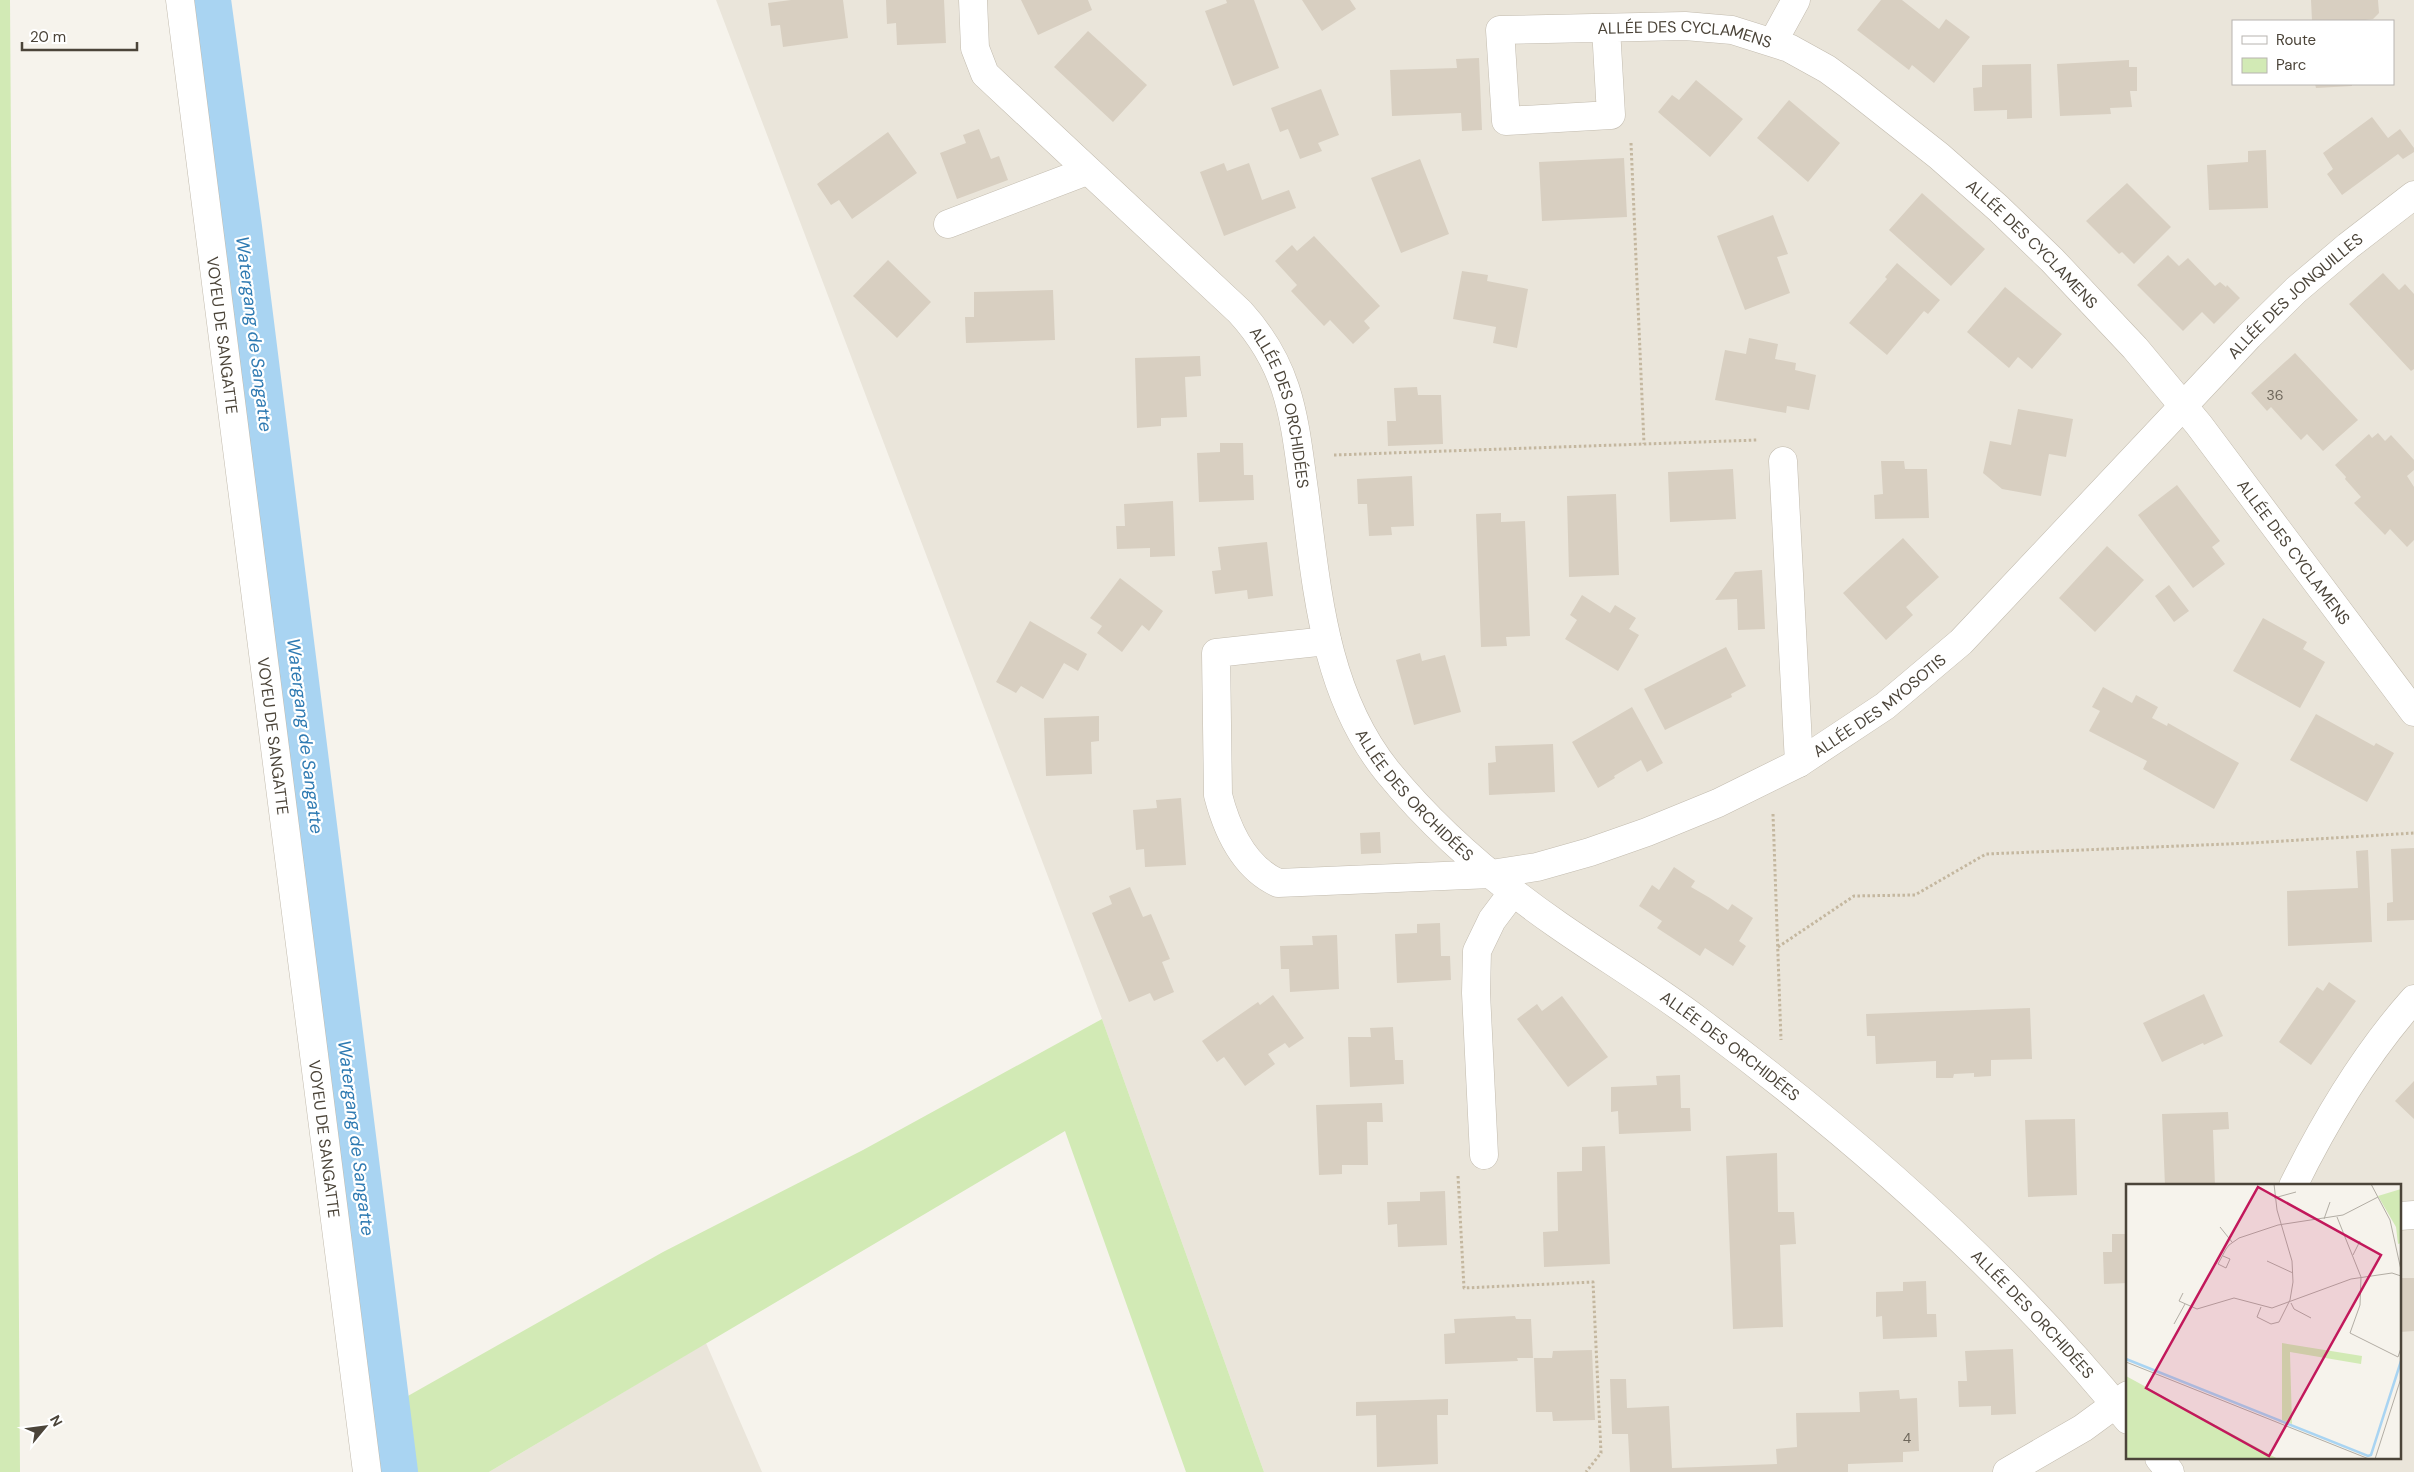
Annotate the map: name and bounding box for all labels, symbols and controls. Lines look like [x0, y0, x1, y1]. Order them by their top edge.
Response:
street label: ALLÉE DES CYCLAMENS [1597, 15, 1775, 52]
scale bar [22, 20, 138, 52]
legend [2232, 20, 2394, 85]
text: 20 m [30, 27, 66, 47]
text: Route [2276, 30, 2316, 50]
text: Parc [2276, 55, 2306, 75]
street label: ALLÉE DES CYCLAMENS [1962, 175, 2103, 313]
street label: ALLÉE DES JONQUILLES [2223, 228, 2367, 363]
water label: Watergang de Sangatte [230, 235, 278, 433]
street label: VOYEU DE SANGATTE [202, 255, 243, 415]
street label: ALLÉE DES ORCHIDÉES [1245, 322, 1314, 490]
house number: 36 [2266, 386, 2284, 404]
street label: ALLÉE DES CYCLAMENS [2233, 475, 2355, 629]
water label: Watergang de Sangatte [281, 637, 329, 835]
street label: ALLÉE DES MYOSOTIS [1809, 649, 1950, 762]
street label: VOYEU DE SANGATTE [253, 656, 294, 816]
street label: ALLÉE DES ORCHIDÉES [1351, 725, 1478, 866]
street label: ALLÉE DES ORCHIDÉES [1656, 986, 1804, 1105]
water label: Watergang de Sangatte [332, 1039, 380, 1237]
street label: VOYEU DE SANGATTE [304, 1059, 345, 1219]
inset map [2126, 1184, 2402, 1460]
street label: ALLÉE DES ORCHIDÉES [1967, 1245, 2099, 1383]
north arrow [20, 1402, 70, 1452]
text: N [46, 1412, 67, 1430]
house number: 4 [1903, 1429, 1912, 1447]

